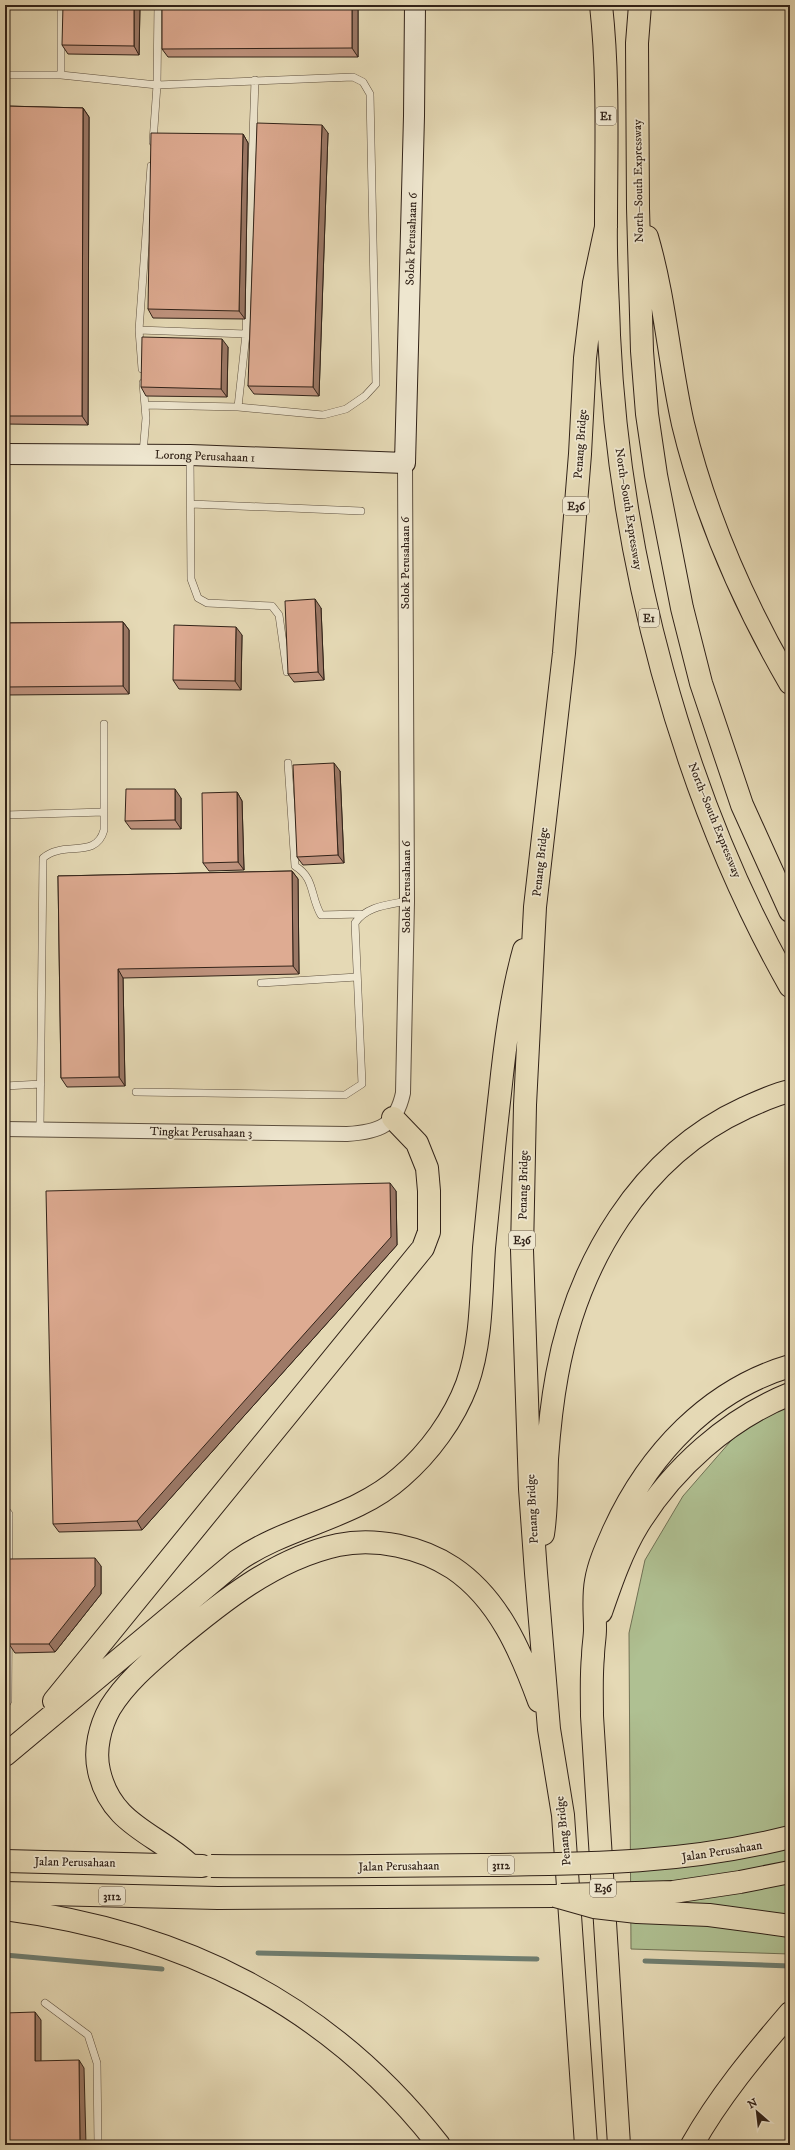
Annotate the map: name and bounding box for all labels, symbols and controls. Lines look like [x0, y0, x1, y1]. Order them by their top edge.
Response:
road number: E1 [596, 107, 616, 125]
street label: North–South Expressway [630, 119, 647, 243]
street label: Solok Perusahaan 6 [402, 192, 421, 286]
street label: Penang Bridge [571, 409, 590, 479]
street label: Lorong Perusahaan 1 [155, 447, 255, 466]
street label: North–South Expressway [611, 447, 646, 571]
road number: E36 [563, 497, 589, 515]
street label: Solok Perusahaan 6 [398, 516, 413, 609]
road number: E1 [639, 609, 659, 627]
street label: North–South Expressway [685, 760, 745, 880]
street label: Penang Bridge [529, 827, 552, 898]
street label: Solok Perusahaan 6 [399, 840, 414, 933]
street label: Tingkat Perusahaan 3 [150, 1124, 252, 1141]
street label: Penang Bridge [515, 1150, 532, 1220]
road number: E36 [509, 1231, 535, 1249]
street label: Penang Bridge [523, 1474, 542, 1544]
street label: Penang Bridge [552, 1795, 575, 1866]
street label: Jalan Perusahaan [680, 1838, 764, 1865]
street label: Jalan Perusahaan [33, 1854, 116, 1871]
road number: 3112 [488, 1856, 514, 1874]
street label: Jalan Perusahaan [357, 1858, 440, 1875]
road number: E36 [590, 1879, 616, 1897]
road number: 3112 [99, 1887, 125, 1905]
north arrow [737, 2092, 777, 2132]
text: N [746, 2096, 760, 2112]

